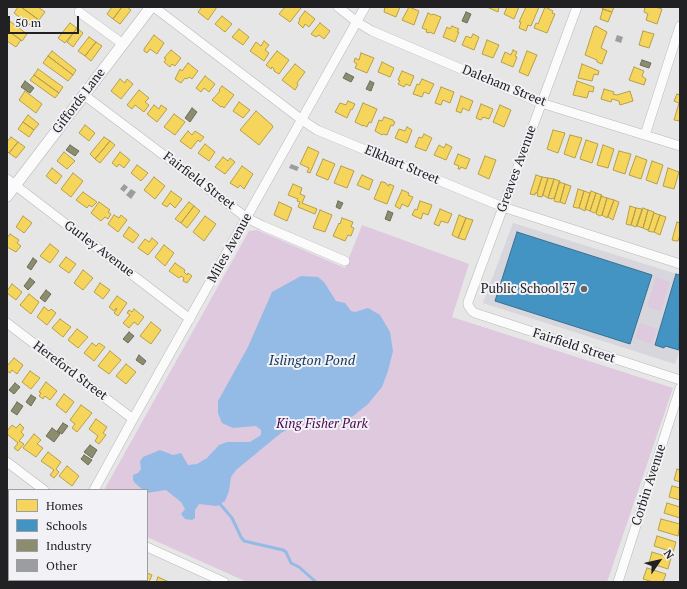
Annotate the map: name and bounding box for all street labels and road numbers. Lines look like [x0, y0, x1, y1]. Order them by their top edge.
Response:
street label: Daleham Street [460, 62, 548, 110]
street label: Giffords Lane [49, 65, 109, 137]
street label: Greaves Avenue [494, 123, 540, 215]
street label: Elkhart Street [362, 142, 442, 188]
street label: Fairfield Street [160, 149, 238, 213]
street label: Miles Avenue [205, 211, 255, 285]
street label: Gurley Avenue [61, 218, 137, 280]
street label: Fairfield Street [531, 325, 617, 367]
street label: Hereford Street [30, 338, 110, 404]
street label: Corbin Avenue [628, 442, 670, 528]

